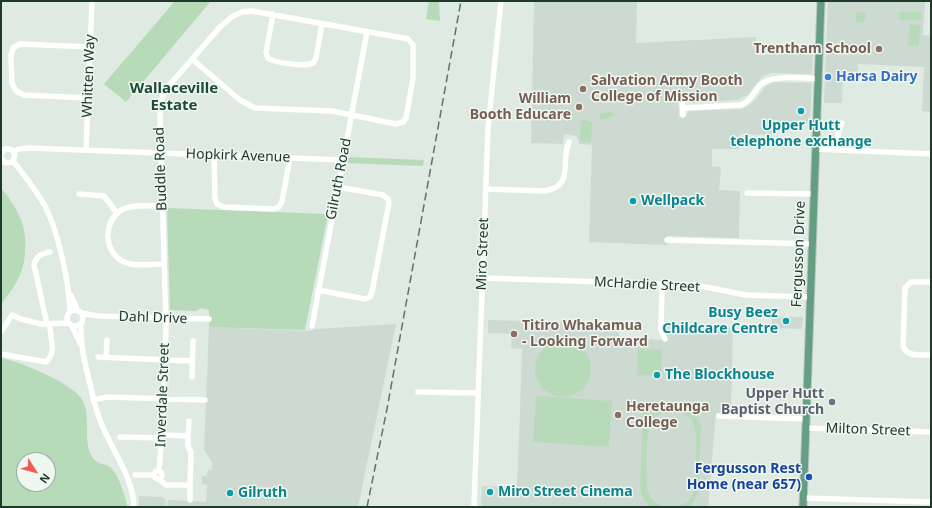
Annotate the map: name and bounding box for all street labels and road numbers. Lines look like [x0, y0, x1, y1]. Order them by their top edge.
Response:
street label: Whitten Way [79, 34, 99, 118]
street label: Buddle Road [151, 127, 171, 211]
street label: Gilruth Road [323, 137, 355, 221]
street label: Hopkirk Avenue [185, 146, 291, 166]
street label: Fergusson Drive [789, 200, 809, 308]
street label: Miro Street [473, 217, 493, 291]
street label: McHardie Street [594, 274, 700, 296]
street label: Dahl Drive [118, 308, 188, 328]
street label: Inverdale Street [153, 342, 173, 448]
street label: Milton Street [825, 420, 911, 440]

